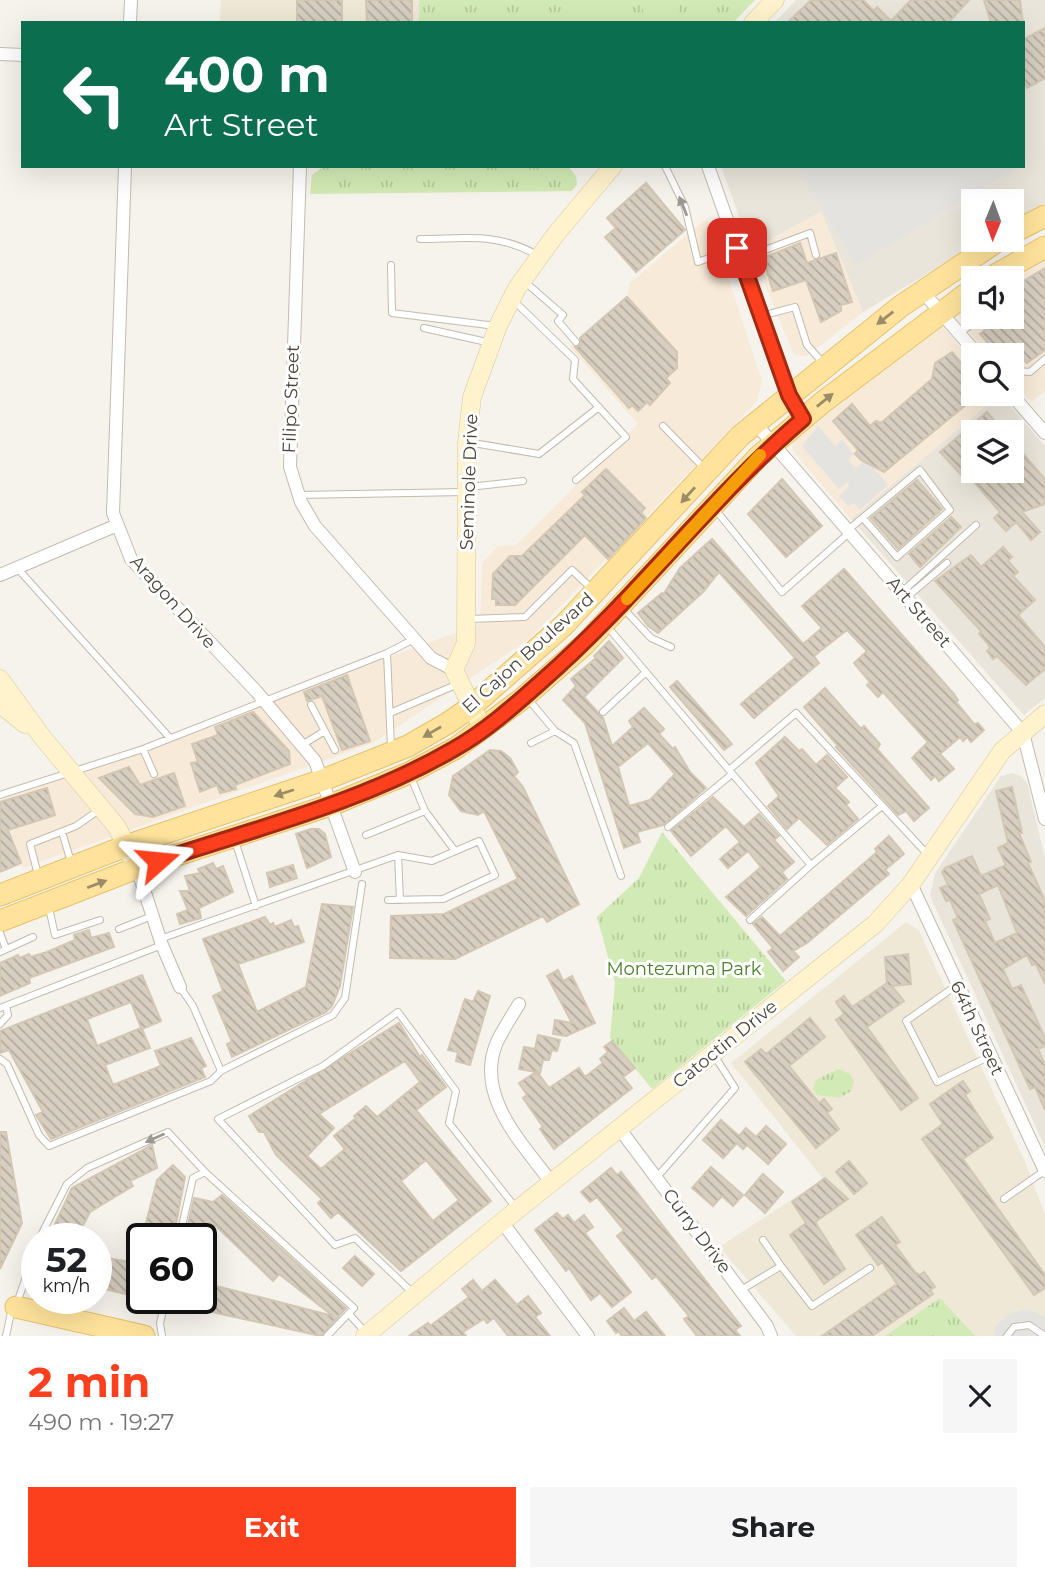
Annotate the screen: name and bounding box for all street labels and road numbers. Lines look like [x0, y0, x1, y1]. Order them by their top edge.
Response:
street label: Filipo Street [278, 344, 304, 454]
street label: Seminole Drive [456, 413, 482, 551]
street label: Aragon Drive [125, 551, 221, 653]
street label: Art Street [882, 572, 956, 652]
street label: El Cajon Boulevard [458, 588, 598, 718]
street label: 64th Street [946, 977, 1008, 1079]
street label: Catoctin Drive [668, 995, 782, 1093]
street label: Curry Drive [658, 1184, 736, 1278]

